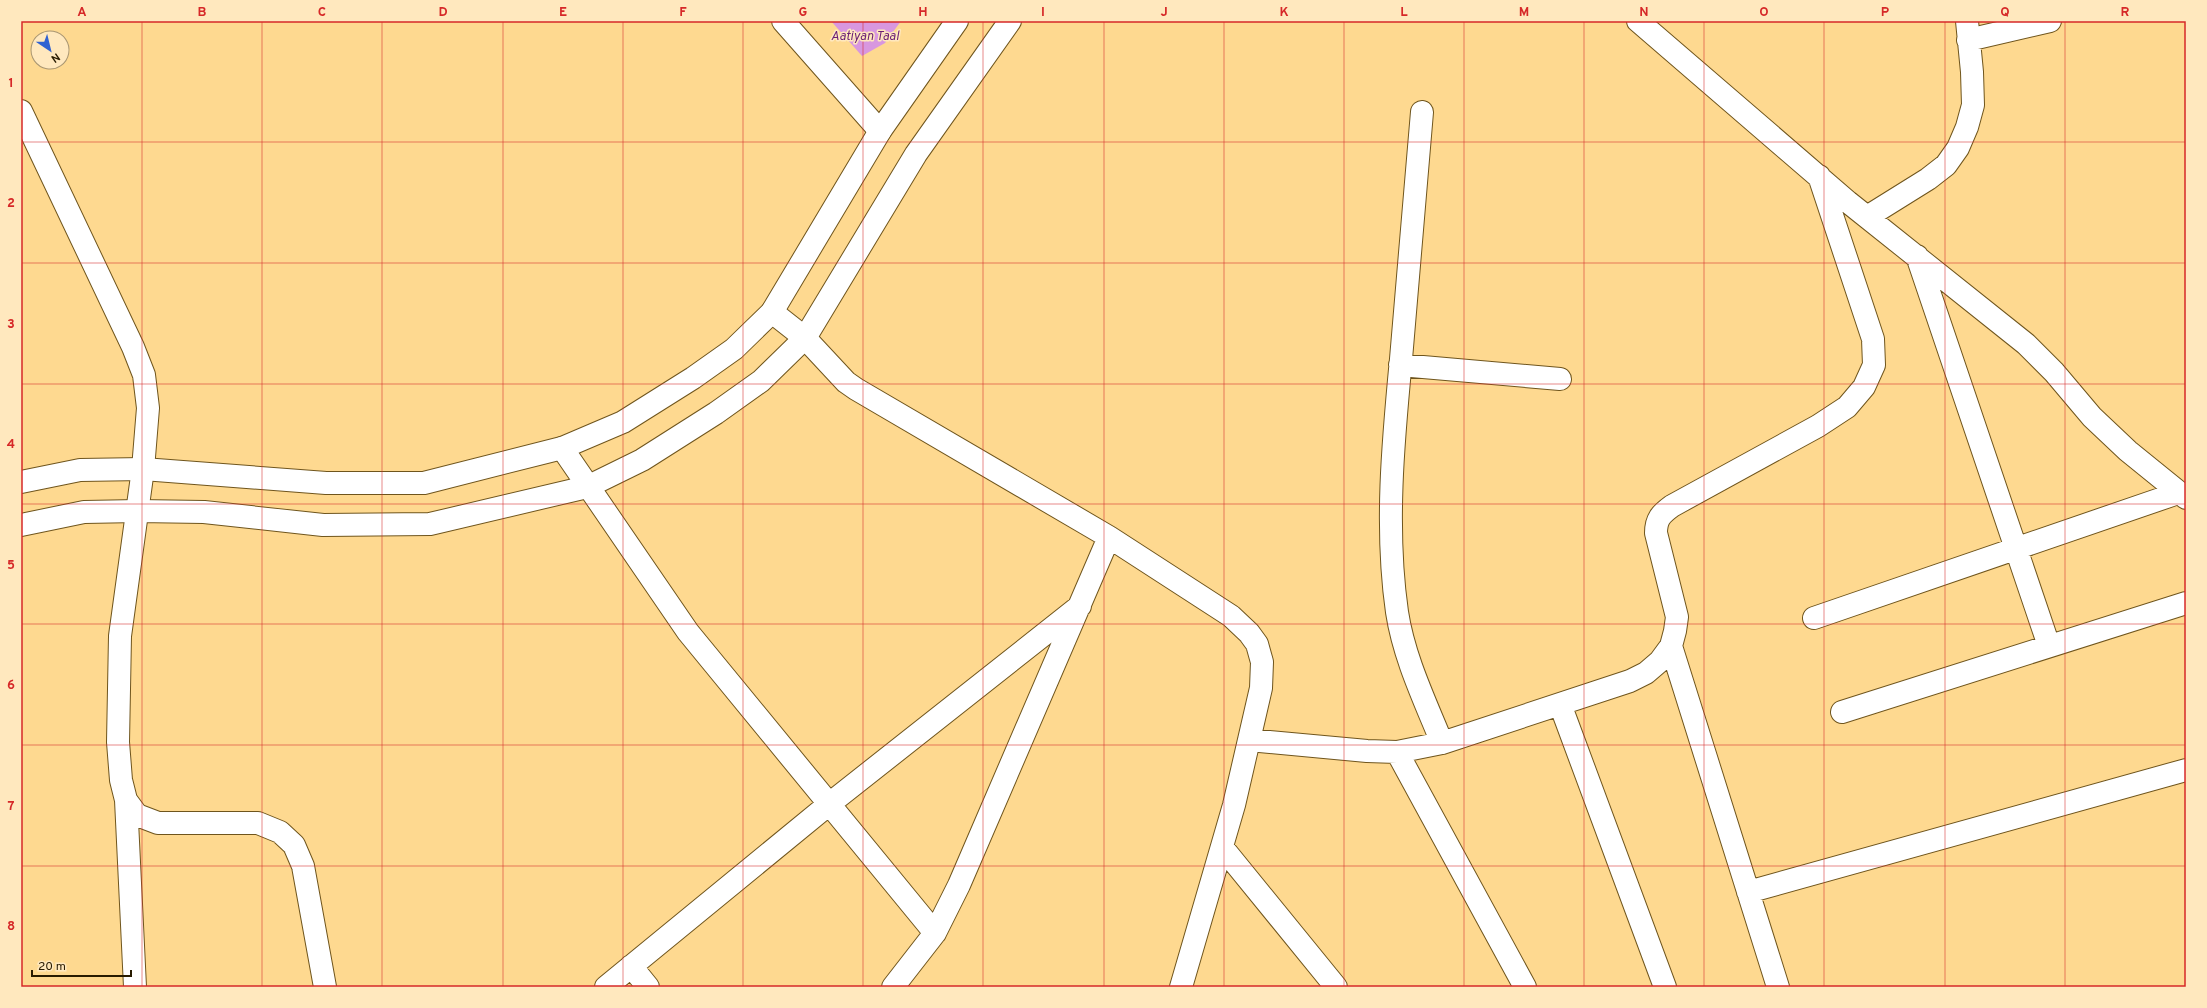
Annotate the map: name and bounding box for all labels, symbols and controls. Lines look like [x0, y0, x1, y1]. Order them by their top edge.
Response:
text: A [77, 5, 87, 21]
text: B [198, 5, 207, 21]
text: C [318, 5, 326, 21]
text: D [438, 5, 448, 21]
text: E [559, 5, 567, 21]
text: F [679, 5, 687, 21]
text: G [799, 5, 808, 21]
text: H [918, 5, 928, 21]
text: I [1041, 5, 1045, 21]
text: J [1160, 5, 1168, 21]
text: K [1279, 5, 1289, 21]
text: L [1400, 5, 1408, 21]
text: M [1519, 5, 1529, 21]
text: N [1639, 5, 1649, 21]
text: O [1759, 5, 1769, 21]
text: P [1881, 5, 1890, 21]
text: Q [2000, 5, 2010, 21]
text: R [2121, 5, 2130, 21]
water label: Aatiyan Taal [831, 29, 900, 45]
north arrow [30, 30, 70, 70]
text: N [48, 49, 62, 65]
text: 1 [8, 76, 14, 92]
text: 2 [7, 196, 15, 212]
text: 3 [7, 317, 15, 333]
text: 4 [7, 437, 15, 453]
text: 5 [7, 558, 15, 574]
text: 6 [7, 678, 15, 694]
text: 7 [8, 799, 15, 815]
text: 8 [7, 919, 15, 935]
scale bar [32, 952, 131, 978]
text: 20 m [38, 959, 66, 975]

